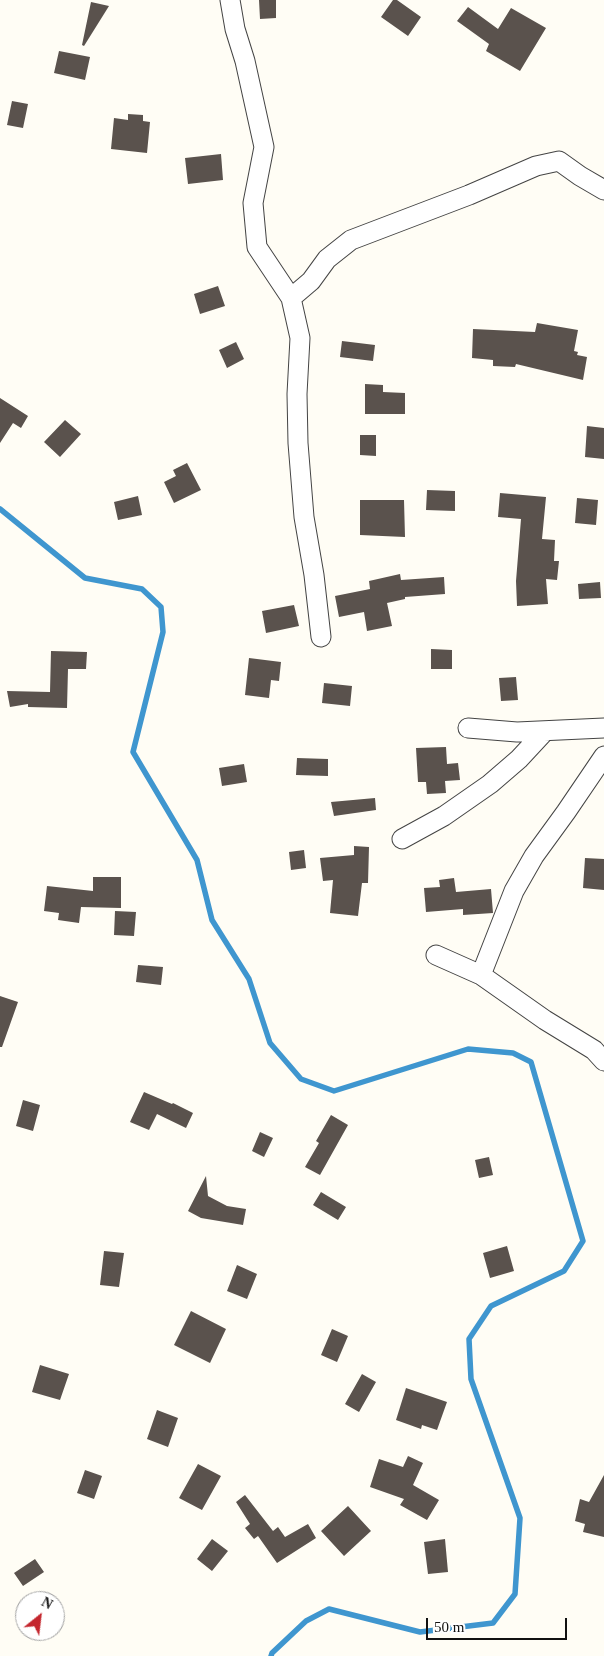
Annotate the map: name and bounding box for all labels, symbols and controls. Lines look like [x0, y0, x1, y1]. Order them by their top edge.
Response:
north arrow [15, 1591, 65, 1641]
text: N [39, 1594, 55, 1612]
scale bar [429, 1608, 570, 1640]
text: 50 m [434, 1619, 464, 1635]

